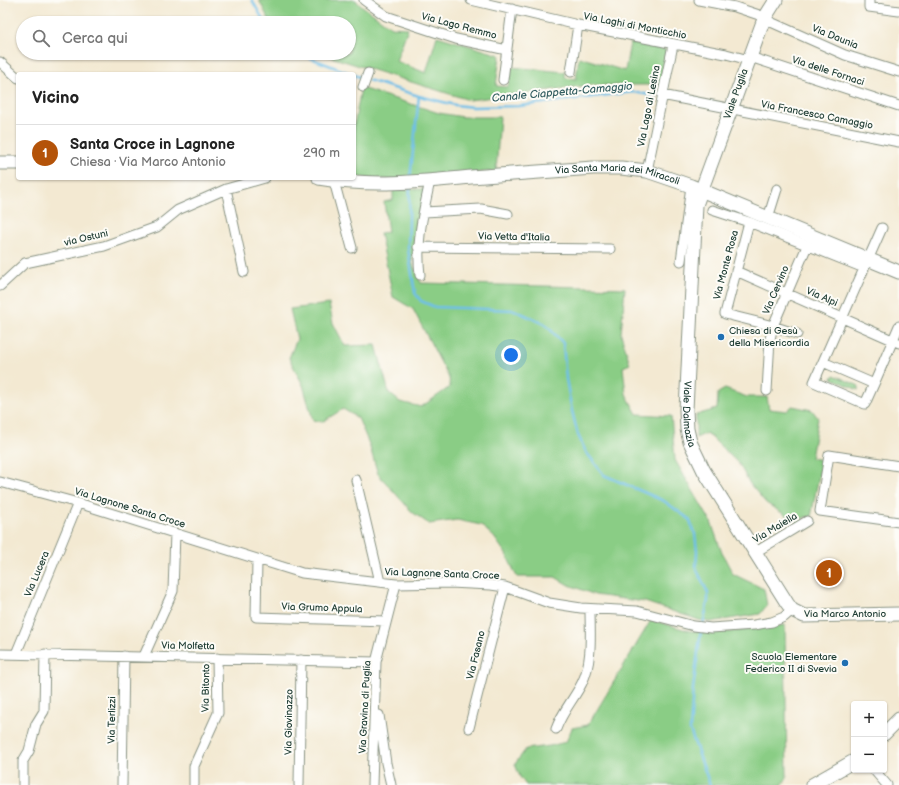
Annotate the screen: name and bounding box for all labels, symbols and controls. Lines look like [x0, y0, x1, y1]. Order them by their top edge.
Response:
street label: Via Lago Remmo [420, 10, 498, 42]
street label: Via Laghi di Monticchio [582, 10, 688, 42]
search box [16, 16, 356, 60]
street label: Via Daunia [810, 22, 860, 52]
icon: search [30, 27, 52, 49]
text: Cerca qui [62, 29, 128, 48]
street label: Via delle Fornaci [790, 54, 866, 88]
street label: Via Lago di Lesina [635, 64, 663, 148]
street label: Viale Puglia [721, 67, 751, 121]
water label: Canale Ciappetta-Camaggio [491, 79, 634, 105]
text: Vicino [32, 88, 79, 108]
street label: Via Francesco Camaggio [760, 98, 874, 132]
text: Santa Croce in Lagnone [70, 135, 235, 154]
text: 1 [42, 145, 48, 161]
text: 290 m [303, 145, 340, 161]
text: Chiesa · Via Marco Antonio [70, 154, 226, 170]
street label: Via Santa Maria dei Miracoli [555, 162, 681, 188]
street label: via Ostuni [62, 227, 109, 249]
street label: Via Monte Rosa [711, 229, 741, 301]
street label: Via Vetta d'Italia [478, 230, 550, 244]
street label: Via Cervino [760, 263, 792, 316]
street label: Via Alpi [804, 285, 840, 309]
place label: Chiesa di Gesù della Misericordia [729, 325, 810, 349]
marker: Chiesa di Gesù della Misericordia [716, 332, 726, 342]
your location [501, 345, 521, 365]
street label: Viale Dalmazia [680, 381, 698, 450]
street label: Via Lagnone Santa Croce [73, 485, 187, 531]
street label: Via Maiella [751, 510, 800, 546]
street label: Via Lucera [22, 549, 52, 599]
pin: 1 [816, 558, 842, 588]
street label: Via Lagnone Santa Croce [384, 566, 500, 582]
street label: Via Grumo Appula [281, 601, 363, 615]
street label: Via Marco Antonio [804, 608, 886, 620]
street label: Via Fasano [464, 629, 488, 681]
street label: Via Molfetta [161, 640, 215, 652]
place label: Scuola Elementare Federico II di Svevia [745, 651, 837, 675]
marker: Scuola Elementare Federico II di Svevia [840, 658, 850, 668]
street label: Via Gravina di Puglia [357, 660, 373, 754]
street label: Via Bitonto [200, 663, 212, 712]
street label: Via Giovinazzo [282, 689, 296, 755]
street label: Via Terlizzi [106, 696, 118, 744]
map controls [851, 701, 887, 773]
button: + [851, 701, 887, 737]
button: − [851, 737, 887, 773]

